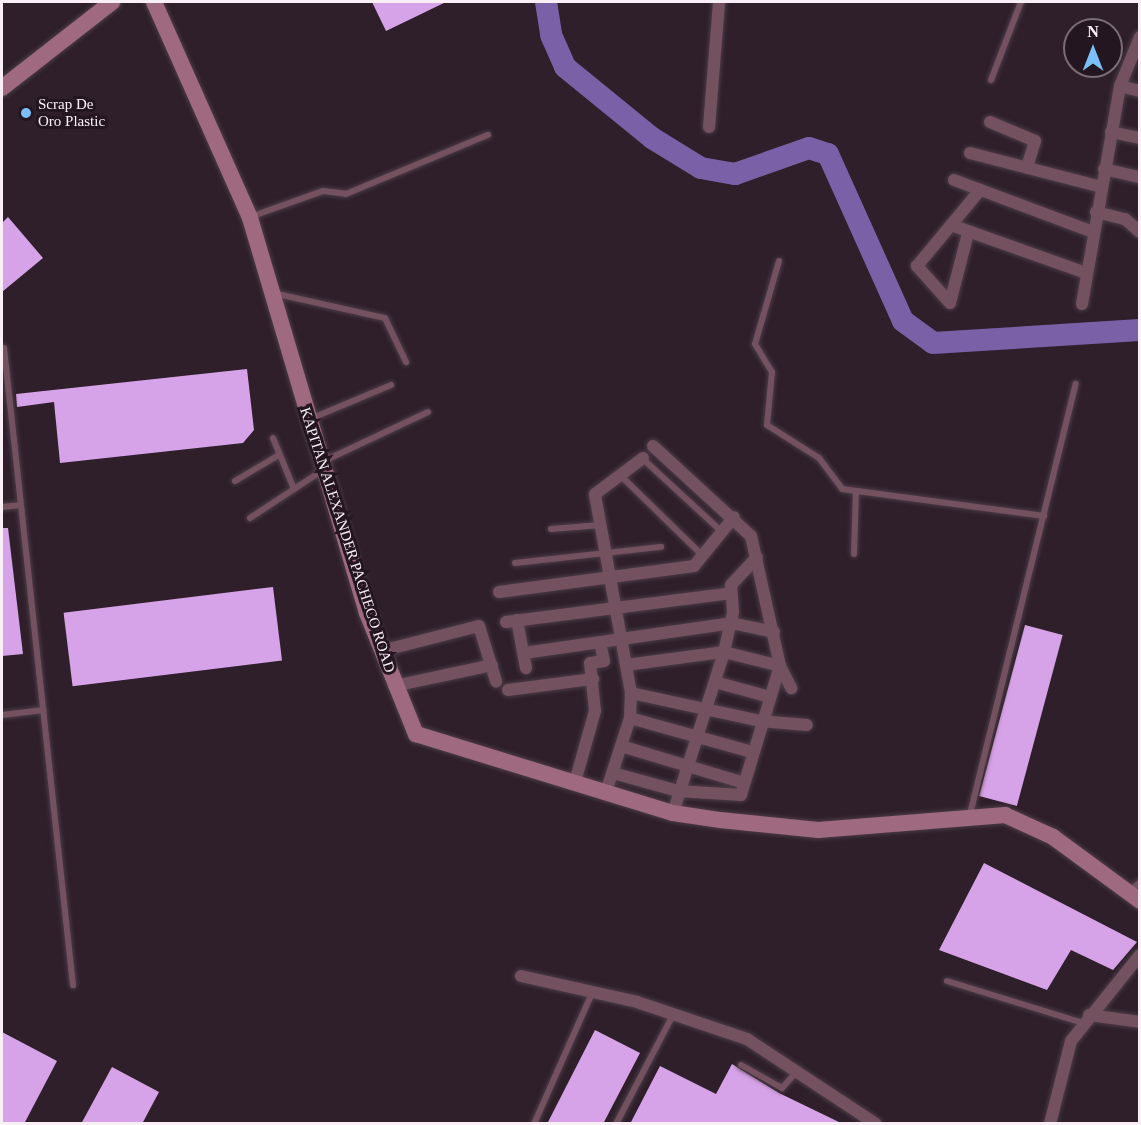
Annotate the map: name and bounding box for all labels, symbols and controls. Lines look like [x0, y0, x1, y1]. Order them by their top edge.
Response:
north arrow [1063, 18, 1123, 78]
text: N [1087, 23, 1099, 40]
place label: Scrap De Oro Plastic [38, 95, 105, 130]
marker: Scrap De Oro Plastic [19, 106, 33, 120]
street label: KAPITAN ALEXANDER PACHECO ROAD [295, 405, 399, 675]

